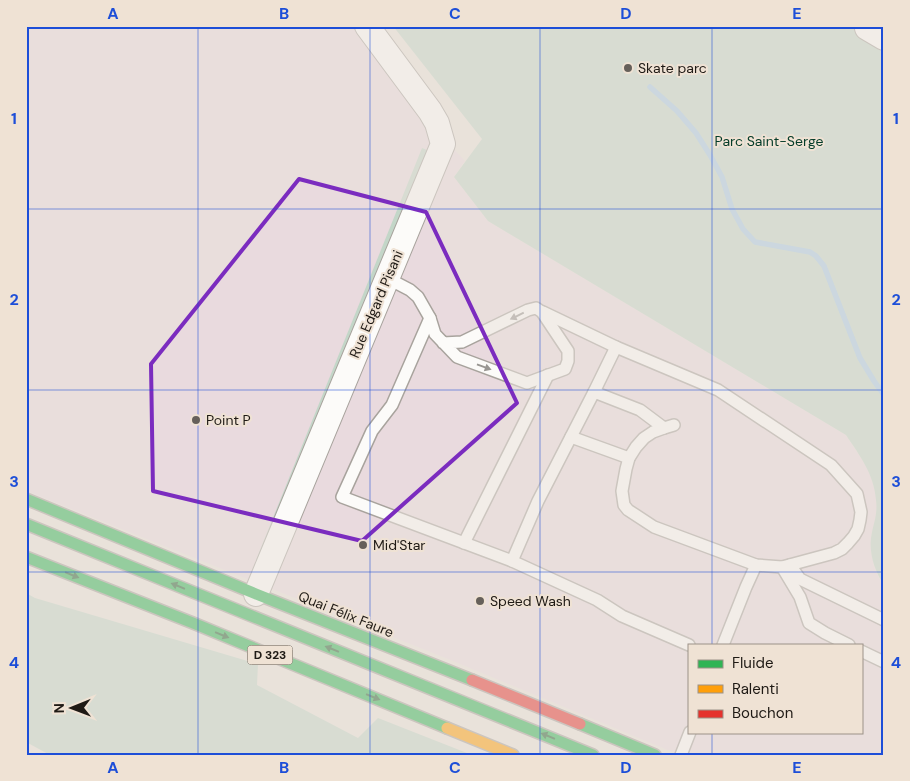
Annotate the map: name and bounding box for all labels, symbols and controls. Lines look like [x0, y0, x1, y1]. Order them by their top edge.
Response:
text: A [107, 3, 119, 24]
text: B [279, 3, 289, 24]
text: C [449, 3, 461, 24]
text: D [620, 3, 632, 24]
text: E [792, 3, 802, 24]
place label: Skate parc [638, 59, 707, 77]
marker: Skate parc [622, 62, 634, 74]
text: 1 [11, 108, 17, 129]
text: 1 [893, 108, 899, 129]
park label: Parc Saint-Serge [715, 132, 823, 150]
street label: Rue Edgard Pisani [345, 248, 407, 360]
text: 2 [9, 289, 19, 310]
text: 2 [891, 289, 901, 310]
one-way arrow [509, 311, 524, 320]
one-way arrow [477, 364, 492, 371]
place label: Point P [206, 411, 251, 429]
marker: Point P [190, 414, 202, 426]
text: 3 [9, 471, 19, 492]
text: 3 [891, 471, 901, 492]
place label: Mid'Star [373, 536, 426, 554]
marker: Mid'Star [357, 539, 369, 551]
one-way arrow [64, 572, 79, 579]
one-way arrow [171, 582, 185, 590]
street label: Quai Félix Faure [296, 587, 396, 641]
place label: Speed Wash [490, 592, 571, 610]
marker: Speed Wash [474, 595, 486, 607]
one-way arrow [215, 632, 230, 640]
legend [688, 644, 862, 734]
one-way arrow [325, 645, 340, 652]
road number: D 323 [248, 646, 292, 664]
text: 4 [9, 652, 19, 673]
text: 4 [891, 652, 901, 673]
text: Fluide [732, 653, 774, 673]
text: Ralenti [732, 679, 779, 699]
north arrow [48, 684, 98, 734]
one-way arrow [366, 694, 380, 702]
text: N [50, 703, 68, 713]
text: Bouchon [732, 703, 793, 723]
one-way arrow [541, 732, 555, 740]
text: A [107, 757, 119, 778]
text: B [279, 757, 289, 778]
text: C [449, 757, 461, 778]
text: D [620, 757, 632, 778]
text: E [792, 757, 802, 778]

